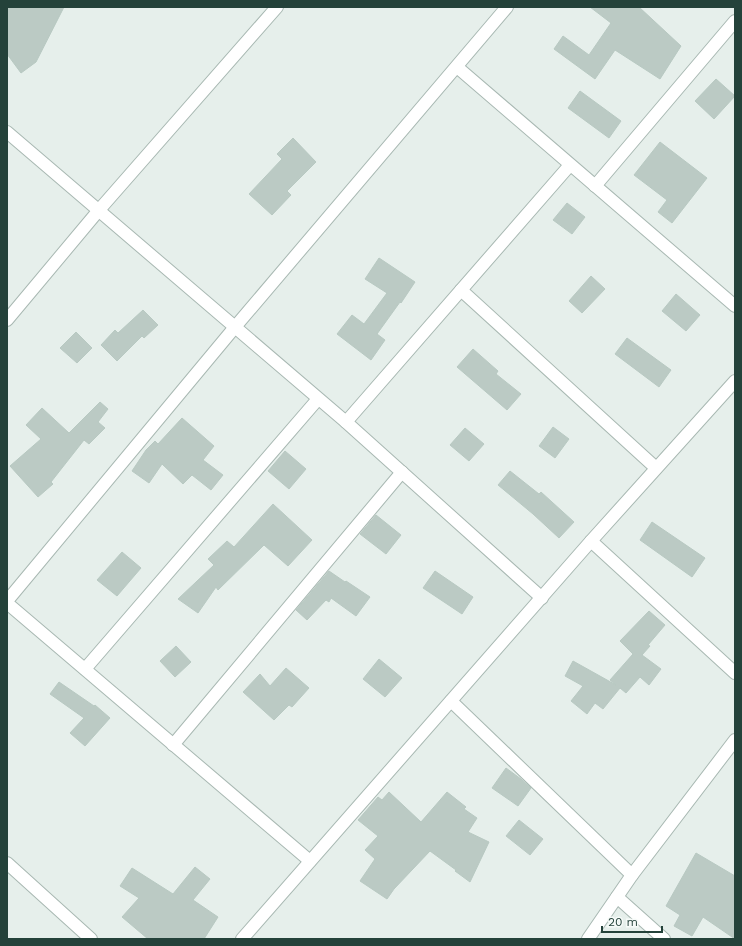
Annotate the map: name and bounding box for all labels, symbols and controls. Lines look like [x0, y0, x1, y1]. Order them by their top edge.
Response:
scale bar [602, 908, 662, 934]
text: 20 m [608, 915, 638, 929]

